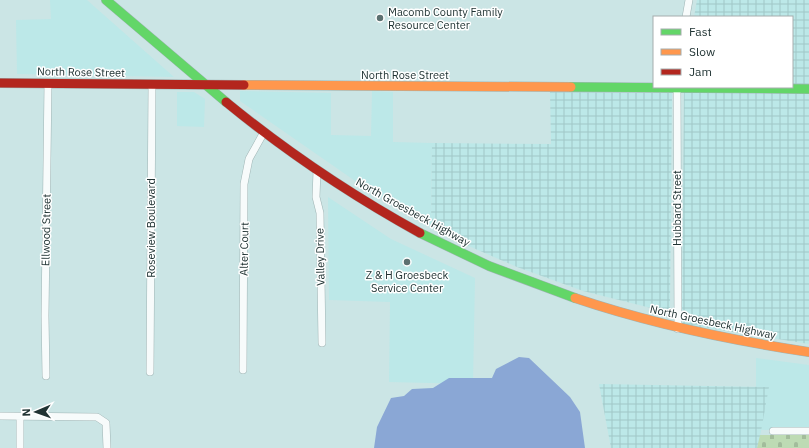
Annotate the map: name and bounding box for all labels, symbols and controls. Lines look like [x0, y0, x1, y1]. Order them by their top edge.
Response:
place label: Macomb County Family Resource Center [388, 5, 503, 32]
marker: Macomb County Family Resource Center [375, 13, 385, 23]
legend [653, 16, 793, 88]
text: Fast [689, 24, 712, 39]
text: Slow [689, 44, 715, 59]
street label: North Rose Street [37, 64, 125, 80]
text: Jam [689, 64, 712, 79]
street label: North Rose Street [361, 68, 449, 82]
street label: Hubbard Street [670, 170, 684, 246]
street label: North Groesbeck Highway [353, 175, 473, 250]
street label: Roseview Boulevard [144, 178, 158, 278]
street label: Ellwood Street [38, 194, 54, 266]
street label: Alter Court [237, 222, 251, 276]
street label: Valley Drive [312, 228, 328, 286]
marker: Z & H Groesbeck Service Center [402, 257, 412, 267]
place label: Z & H Groesbeck Service Center [366, 268, 448, 295]
street label: North Groesbeck Highway [649, 302, 778, 342]
north arrow [16, 392, 56, 432]
text: N [19, 408, 33, 417]

